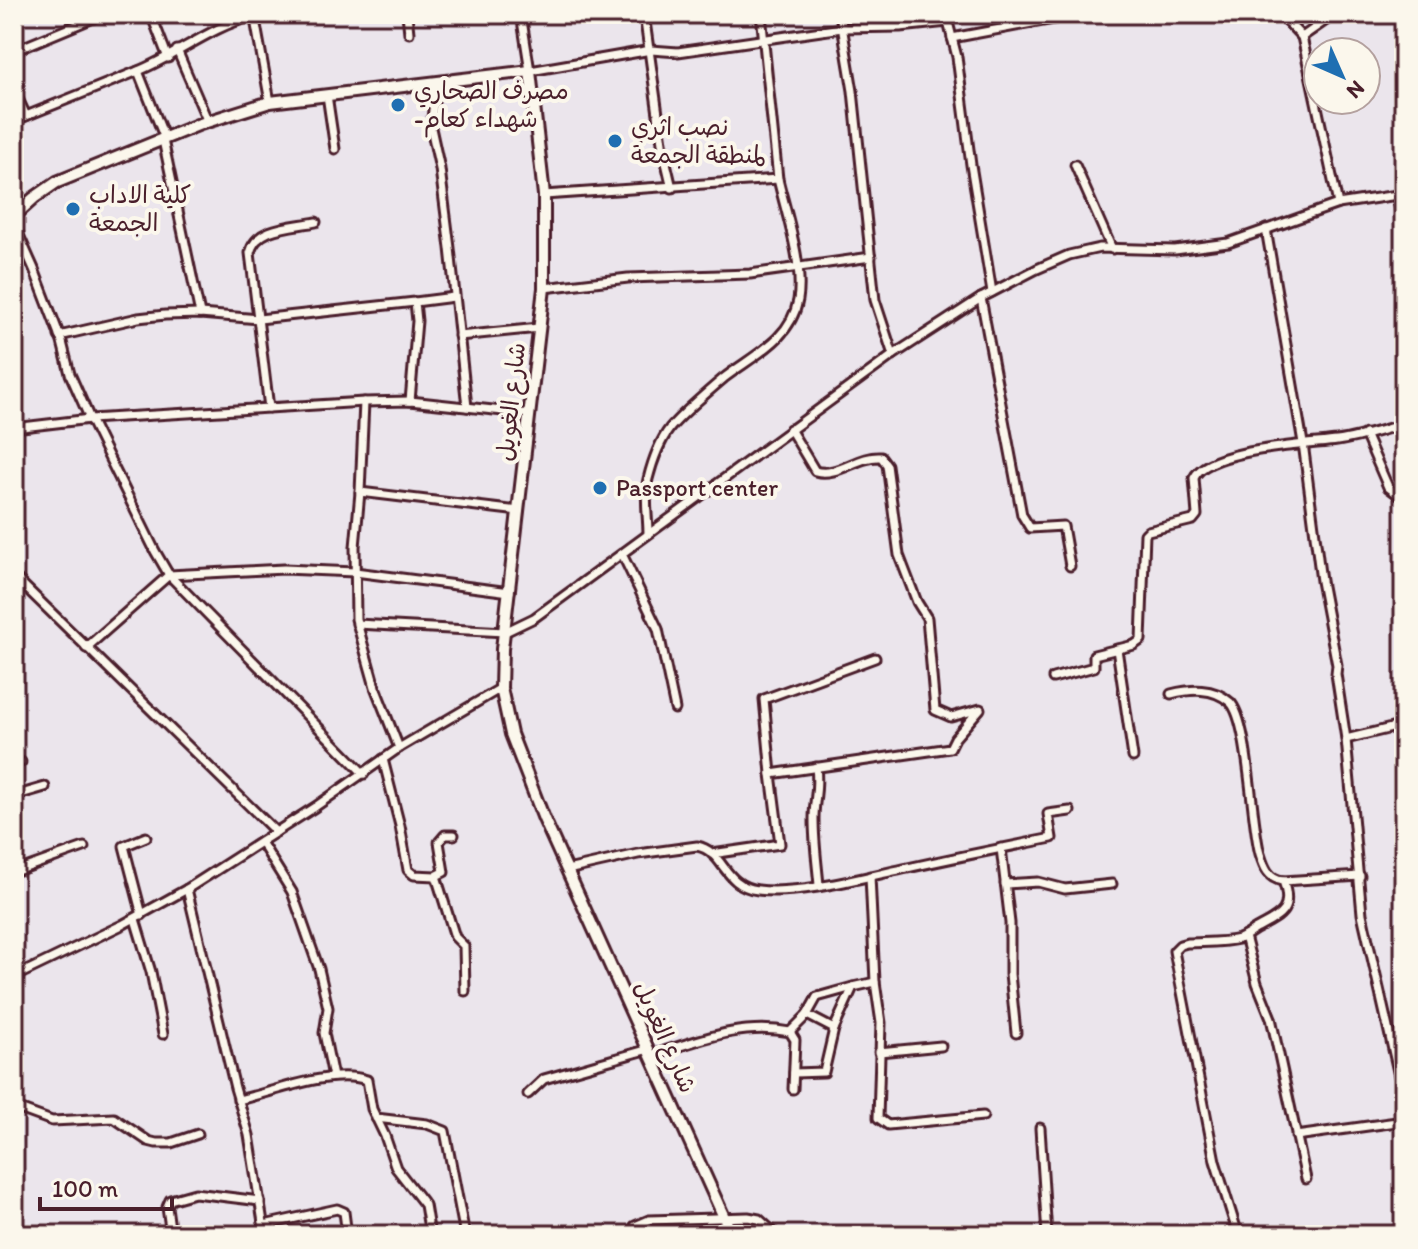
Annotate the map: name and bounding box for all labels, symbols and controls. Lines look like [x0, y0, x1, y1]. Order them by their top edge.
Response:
north arrow [1302, 36, 1382, 116]
text: N [1341, 75, 1371, 105]
place label: مصرف الصحاري -شهداء كعام [414, 76, 569, 138]
marker: مصرف الصحاري -شهداء كعام [389, 96, 407, 114]
place label: نصب اثري لمنطقة الجمعة [631, 112, 766, 169]
marker: نصب اثري لمنطقة الجمعة [606, 132, 624, 150]
place label: كلية اﻻداب الجمعة [89, 180, 191, 237]
marker: كلية اﻻداب الجمعة [64, 200, 82, 218]
street label: شارع الغويل [490, 341, 534, 463]
place label: Passport center [616, 473, 778, 502]
marker: Passport center [591, 479, 609, 497]
street label: شارع الغويل [625, 976, 703, 1098]
scale bar [40, 1161, 172, 1211]
text: 100 m [52, 1174, 118, 1203]

